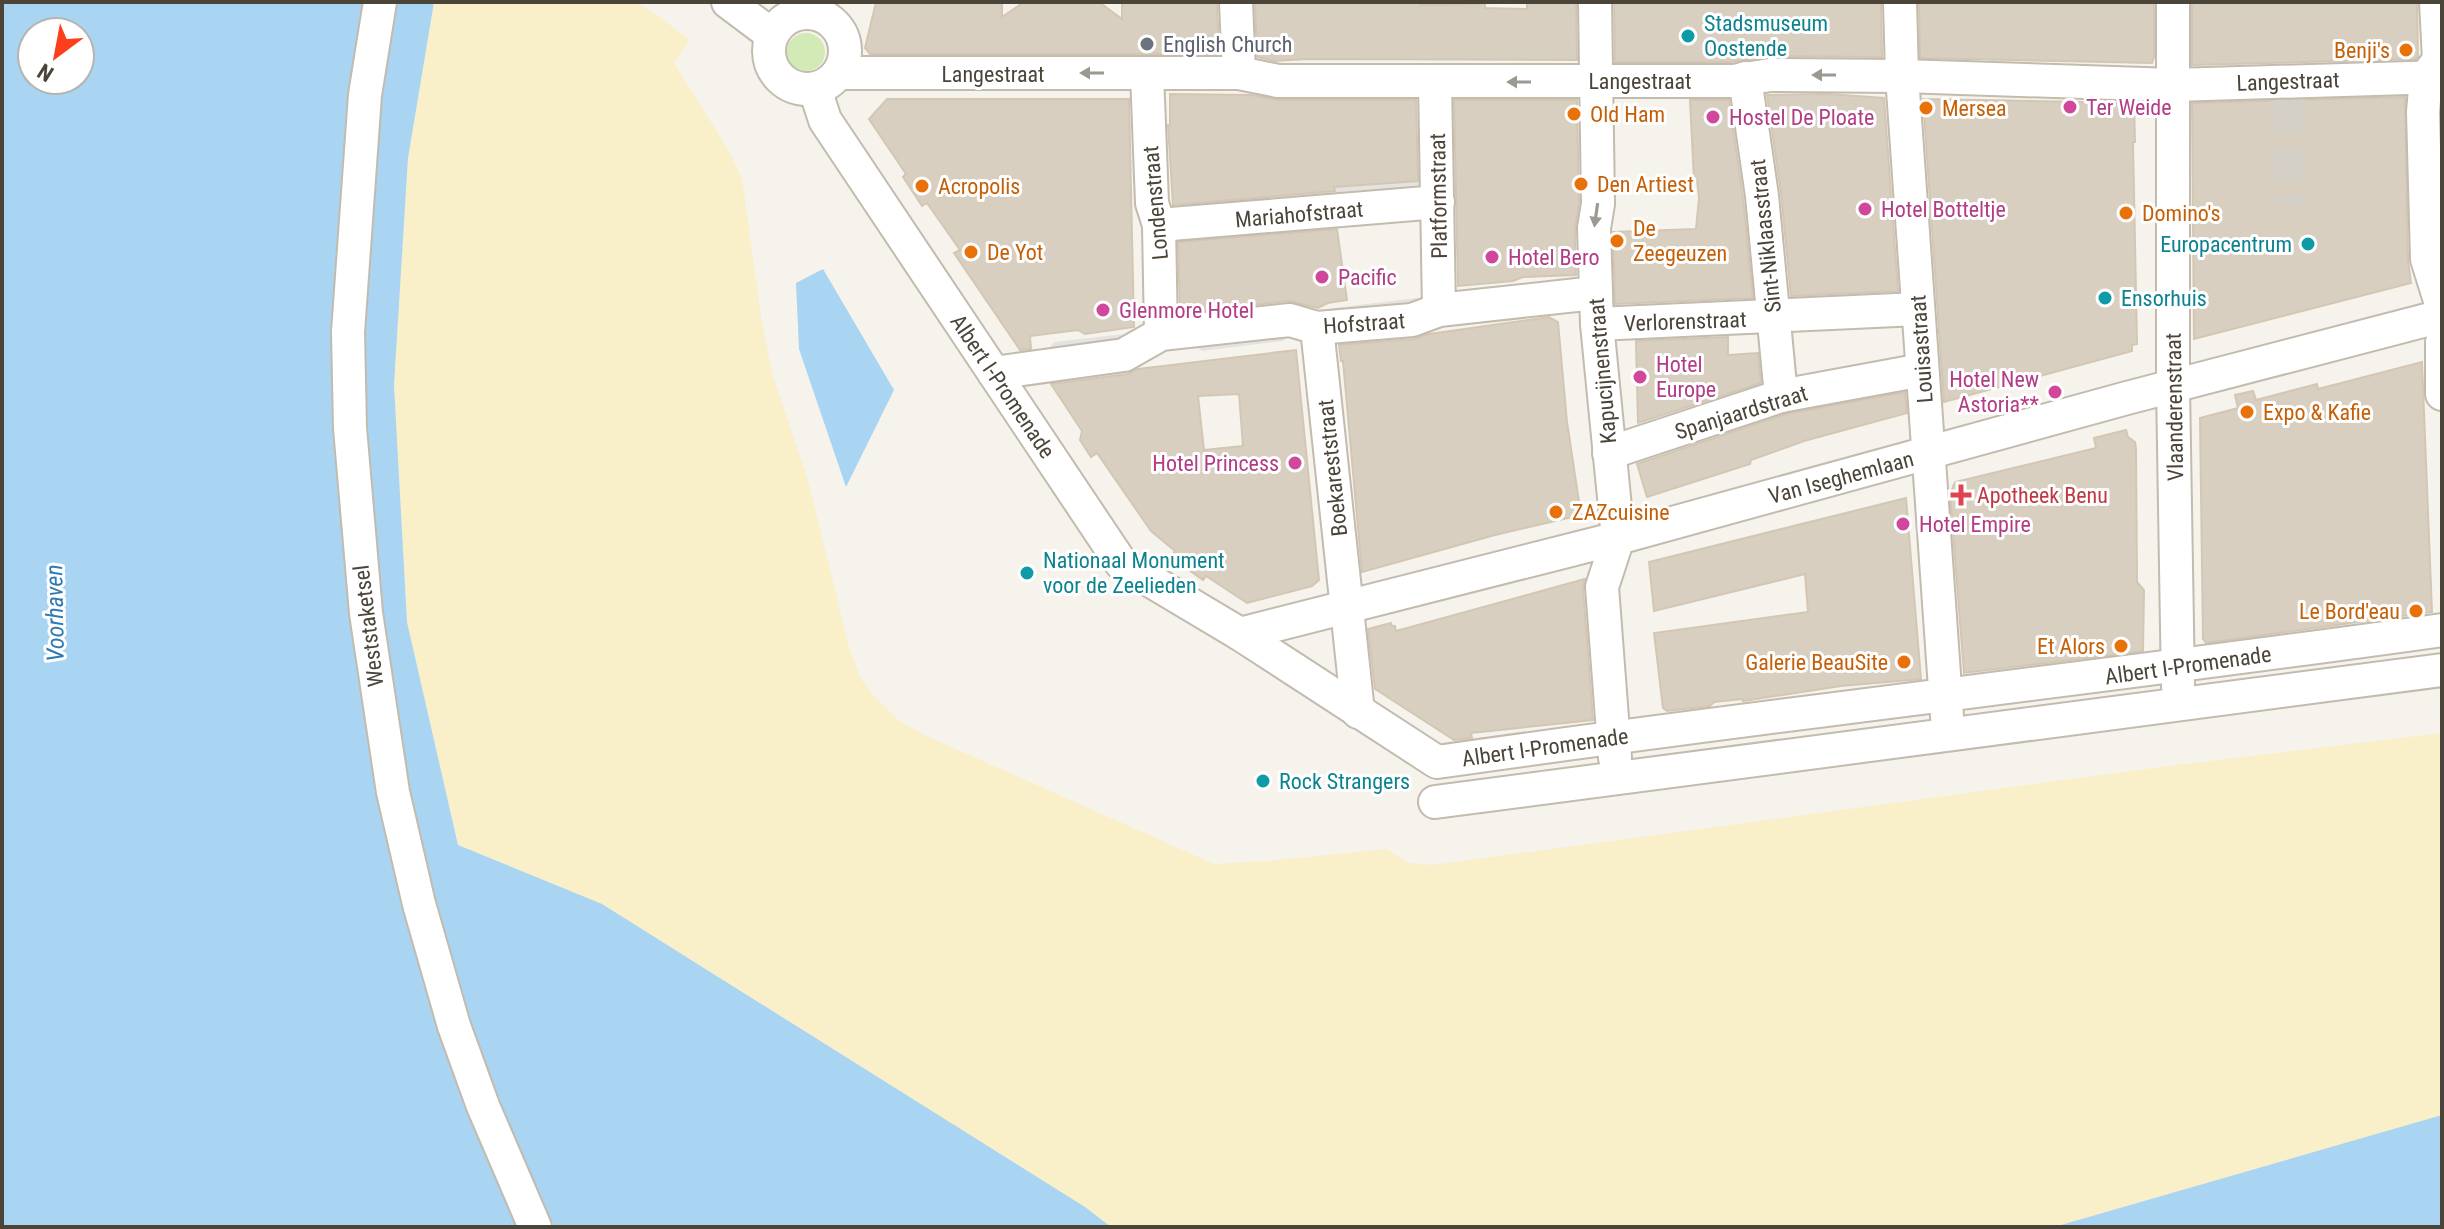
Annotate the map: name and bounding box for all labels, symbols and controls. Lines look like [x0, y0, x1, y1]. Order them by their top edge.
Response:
place label: Stadsmuseum Oostende [1704, 11, 1828, 61]
north arrow [16, 16, 96, 96]
marker: Stadsmuseum Oostende [1679, 27, 1697, 45]
place label: English Church [1163, 32, 1292, 57]
marker: English Church [1138, 35, 1156, 53]
place label: Benji's [2334, 38, 2390, 63]
marker: Benji's [2397, 41, 2415, 59]
text: N [33, 58, 58, 87]
street label: Langestraat [941, 62, 1045, 87]
one-way arrow [1079, 67, 1104, 79]
street label: Langestraat [2236, 67, 2340, 96]
street label: Langestraat [1588, 69, 1692, 94]
one-way arrow [1811, 69, 1836, 81]
one-way arrow [1506, 76, 1531, 88]
place label: Ter Weide [2086, 95, 2171, 120]
place label: Mersea [1942, 96, 2007, 121]
marker: Ter Weide [2061, 98, 2079, 116]
marker: Mersea [1917, 99, 1935, 117]
place label: Old Ham [1590, 102, 1665, 127]
marker: Old Ham [1565, 105, 1583, 123]
place label: Hostel De Ploate [1729, 105, 1874, 130]
marker: Hostel De Ploate [1704, 108, 1722, 126]
street label: Platformstraat [1425, 133, 1452, 259]
street label: Londenstraat [1138, 145, 1173, 261]
street label: Sint-Niklaasstraat [1745, 158, 1786, 314]
place label: Den Artiest [1597, 172, 1694, 197]
place label: Acropolis [938, 174, 1020, 199]
marker: Den Artiest [1572, 175, 1590, 193]
marker: Acropolis [913, 177, 931, 195]
street label: Mariahofstraat [1234, 196, 1364, 233]
place label: Hotel Botteltje [1881, 197, 2006, 222]
marker: Hotel Botteltje [1856, 200, 1874, 218]
place label: Domino's [2142, 201, 2220, 226]
one-way arrow [1589, 203, 1602, 228]
marker: Domino's [2117, 204, 2135, 222]
place label: De Zeegeuzen [1633, 216, 1727, 266]
marker: De Zeegeuzen [1608, 232, 1626, 250]
place label: Europacentrum [2160, 232, 2292, 257]
marker: Europacentrum [2299, 235, 2317, 253]
place label: De Yot [987, 240, 1043, 265]
marker: De Yot [962, 243, 980, 261]
place label: Hotel Bero [1508, 245, 1599, 270]
marker: Hotel Bero [1483, 248, 1501, 266]
place label: Pacific [1338, 265, 1397, 290]
marker: Pacific [1313, 268, 1331, 286]
place label: Ensorhuis [2121, 286, 2207, 311]
marker: Ensorhuis [2096, 289, 2114, 307]
street label: Louisastraat [1905, 294, 1938, 404]
street label: Kapucijnenstraat [1584, 297, 1621, 445]
place label: Glenmore Hotel [1119, 298, 1254, 323]
marker: Glenmore Hotel [1094, 301, 1112, 319]
street label: Verlorenstraat [1623, 307, 1747, 336]
street label: Hofstraat [1322, 308, 1406, 339]
street label: Albert I-Promenade [945, 310, 1060, 463]
street label: Vlaanderenstraat [2161, 333, 2188, 481]
place label: Hotel Europe [1656, 352, 1716, 402]
place label: Hotel New Astoria** [1949, 367, 2040, 417]
marker: Hotel Europe [1631, 368, 1649, 386]
street label: Spanjaardstraat [1672, 380, 1810, 445]
marker: Hotel New Astoria** [2046, 383, 2064, 401]
street label: Boekareststraat [1313, 398, 1352, 538]
place label: Expo & Kafie [2263, 400, 2371, 425]
marker: Expo & Kafie [2238, 403, 2256, 421]
street label: Van Iseghemlaan [1766, 446, 1916, 509]
place label: Hotel Princess [1152, 451, 1279, 476]
marker: Hotel Princess [1286, 454, 1304, 472]
place label: Apotheek Benu [1977, 483, 2108, 508]
marker: Apotheek Benu [1952, 486, 1970, 504]
place label: ZAZcuisine [1572, 500, 1670, 525]
marker: ZAZcuisine [1547, 503, 1565, 521]
place label: Hotel Empire [1919, 512, 2031, 537]
marker: Hotel Empire [1894, 515, 1912, 533]
place label: Nationaal Monument voor de Zeelieden [1043, 548, 1225, 598]
water label: Voorhaven [40, 564, 70, 662]
street label: Weststaketsel [349, 564, 388, 688]
marker: Nationaal Monument voor de Zeelieden [1018, 564, 1036, 582]
place label: Le Bord'eau [2299, 599, 2400, 624]
marker: Le Bord'eau [2407, 602, 2425, 620]
place label: Et Alors [2037, 634, 2105, 659]
marker: Et Alors [2112, 637, 2130, 655]
street label: Albert I-Promenade [2103, 641, 2273, 690]
place label: Galerie BeauSite [1745, 650, 1888, 675]
marker: Galerie BeauSite [1895, 653, 1913, 671]
street label: Albert I-Promenade [1460, 723, 1630, 772]
place label: Rock Strangers [1279, 769, 1410, 794]
marker: Rock Strangers [1254, 772, 1272, 790]

